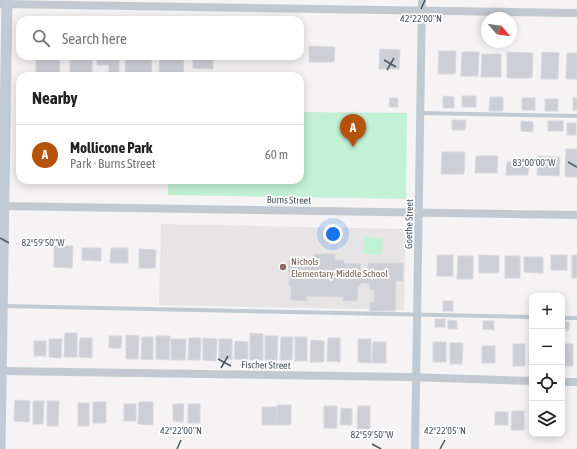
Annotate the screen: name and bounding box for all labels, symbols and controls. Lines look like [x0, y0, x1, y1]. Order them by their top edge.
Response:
north arrow [481, 12, 517, 48]
text: 42°22'00"N [400, 13, 442, 24]
search box [16, 16, 304, 60]
icon: search [30, 27, 52, 49]
text: Search here [62, 30, 127, 47]
text: Nearby [32, 88, 78, 108]
pin: A [340, 114, 366, 147]
text: Mollicone Park [70, 139, 152, 156]
text: A [42, 147, 48, 162]
text: 60 m [265, 147, 288, 162]
text: Park · Burns Street [70, 156, 156, 171]
text: 83°00'00"W [512, 157, 556, 168]
street label: Burns Street [267, 194, 311, 206]
street label: Goethe Street [403, 199, 415, 249]
your location [323, 224, 343, 244]
text: 82°59'50"W [21, 237, 65, 248]
place label: Nichols Elementary-Middle School [291, 256, 388, 279]
marker: Nichols Elementary-Middle School [278, 262, 288, 272]
map controls [529, 293, 565, 437]
button: + [529, 293, 565, 329]
button: − [529, 329, 565, 365]
street label: Fischer Street [241, 359, 291, 371]
button: locate [529, 365, 565, 401]
button: layers [529, 401, 565, 437]
text: 42°22'00"N [160, 425, 202, 436]
text: 42°22'05"N [424, 425, 466, 436]
text: 82°59'50"W [350, 429, 394, 440]

